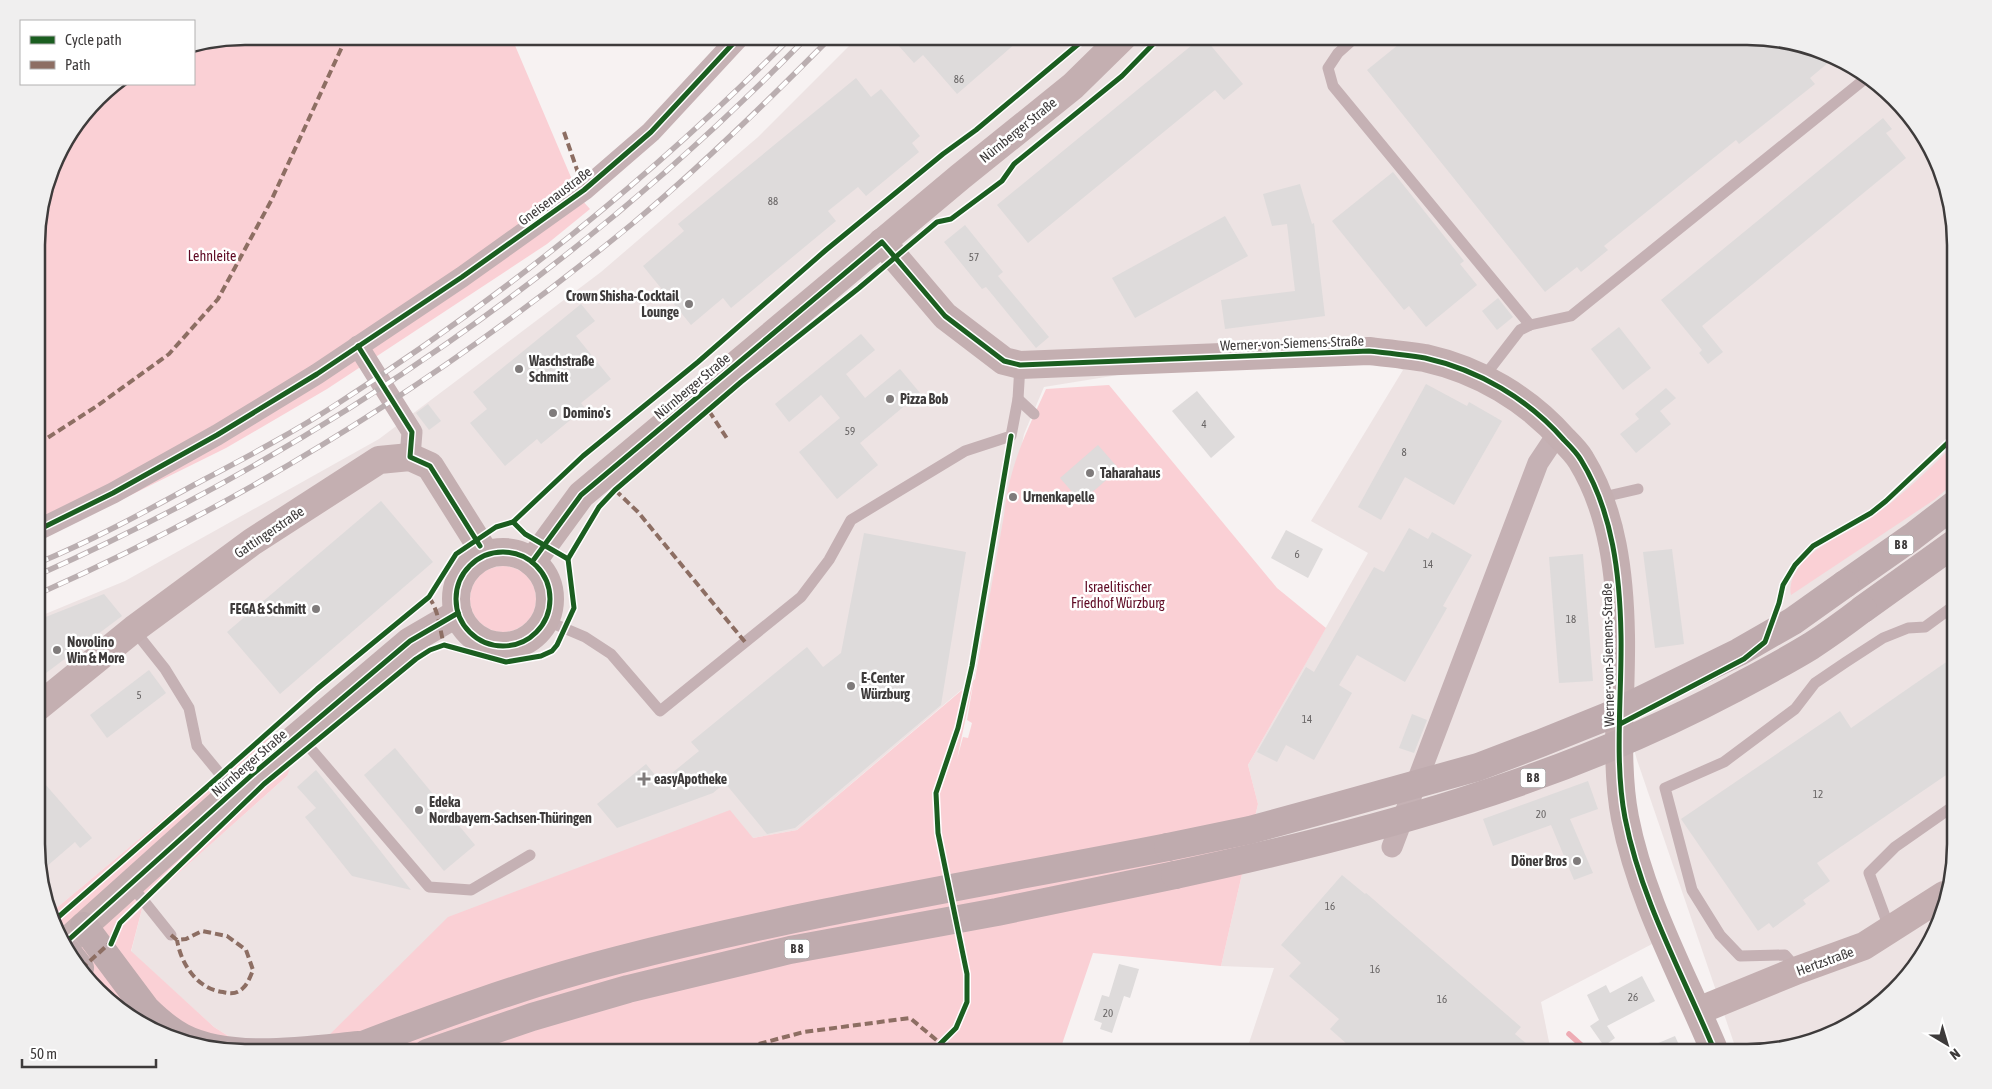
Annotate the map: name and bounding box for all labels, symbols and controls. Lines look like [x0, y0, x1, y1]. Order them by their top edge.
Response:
legend [20, 20, 195, 85]
text: Cycle path [65, 31, 122, 48]
text: Path [65, 56, 91, 73]
house number: 86 [954, 73, 964, 85]
street label: Nürnberger Straße [976, 94, 1060, 166]
street label: Gneisenaustraße [515, 163, 595, 229]
house number: 88 [768, 195, 778, 207]
park label: Lehnleite [188, 248, 236, 264]
house number: 57 [969, 251, 979, 263]
place label: Crown Shisha-Cocktail Lounge [566, 288, 679, 320]
marker: Crown Shisha-Cocktail Lounge [683, 298, 695, 310]
street label: Werner-von-Siemens-Straße [1220, 332, 1364, 354]
street label: Nürnberger Straße [651, 350, 733, 422]
place label: Waschstraße Schmitt [528, 353, 594, 385]
marker: Waschstraße Schmitt [513, 363, 525, 375]
place label: Pizza Bob [900, 391, 949, 407]
marker: Pizza Bob [884, 393, 896, 405]
place label: Domino's [563, 405, 611, 421]
marker: Domino's [547, 407, 559, 419]
house number: 4 [1201, 418, 1207, 430]
house number: 59 [845, 425, 855, 437]
house number: 8 [1401, 446, 1407, 458]
place label: Taharahaus [1100, 465, 1160, 481]
marker: Taharahaus [1084, 467, 1096, 479]
place label: Urnenkapelle [1023, 489, 1095, 505]
marker: Urnenkapelle [1007, 491, 1019, 503]
street label: Gattingerstraße [231, 503, 307, 561]
road number: B 8 [1888, 536, 1914, 554]
house number: 6 [1294, 548, 1300, 560]
house number: 14 [1423, 558, 1433, 570]
park label: Israelitischer Friedhof Würzburg [1071, 579, 1165, 611]
street label: Werner-von-Siemens-Straße [1599, 583, 1617, 727]
place label: FEGA & Schmitt [230, 601, 306, 617]
marker: FEGA & Schmitt [310, 603, 322, 615]
house number: 18 [1566, 613, 1576, 625]
place label: Novolino Win & More [66, 634, 125, 666]
marker: Novolino Win & More [51, 644, 63, 656]
place label: E-Center Würzburg [860, 670, 911, 702]
marker: E-Center Würzburg [845, 680, 857, 692]
house number: 5 [136, 689, 142, 701]
house number: 14 [1302, 713, 1312, 725]
street label: Nürnberger Straße [208, 726, 290, 800]
road number: B 8 [1520, 768, 1546, 788]
place label: easyApotheke [654, 771, 727, 787]
marker: easyApotheke [638, 773, 650, 785]
house number: 12 [1813, 788, 1823, 800]
place label: Edeka Nordbayern-Sachsen-Thüringen [429, 794, 592, 826]
marker: Edeka Nordbayern-Sachsen-Thüringen [413, 804, 425, 816]
house number: 20 [1536, 808, 1546, 820]
place label: Döner Bros [1511, 853, 1567, 869]
marker: Döner Bros [1571, 855, 1583, 867]
house number: 16 [1325, 900, 1335, 912]
road number: B 8 [784, 940, 810, 959]
street label: Hertzstraße [1794, 943, 1856, 979]
house number: 16 [1370, 963, 1380, 975]
house number: 26 [1628, 991, 1638, 1003]
house number: 16 [1437, 993, 1447, 1005]
house number: 20 [1103, 1007, 1113, 1019]
north arrow [1922, 1019, 1972, 1069]
scale bar [22, 1036, 156, 1068]
text: 50 m [30, 1045, 57, 1062]
text: N [1947, 1045, 1963, 1063]

